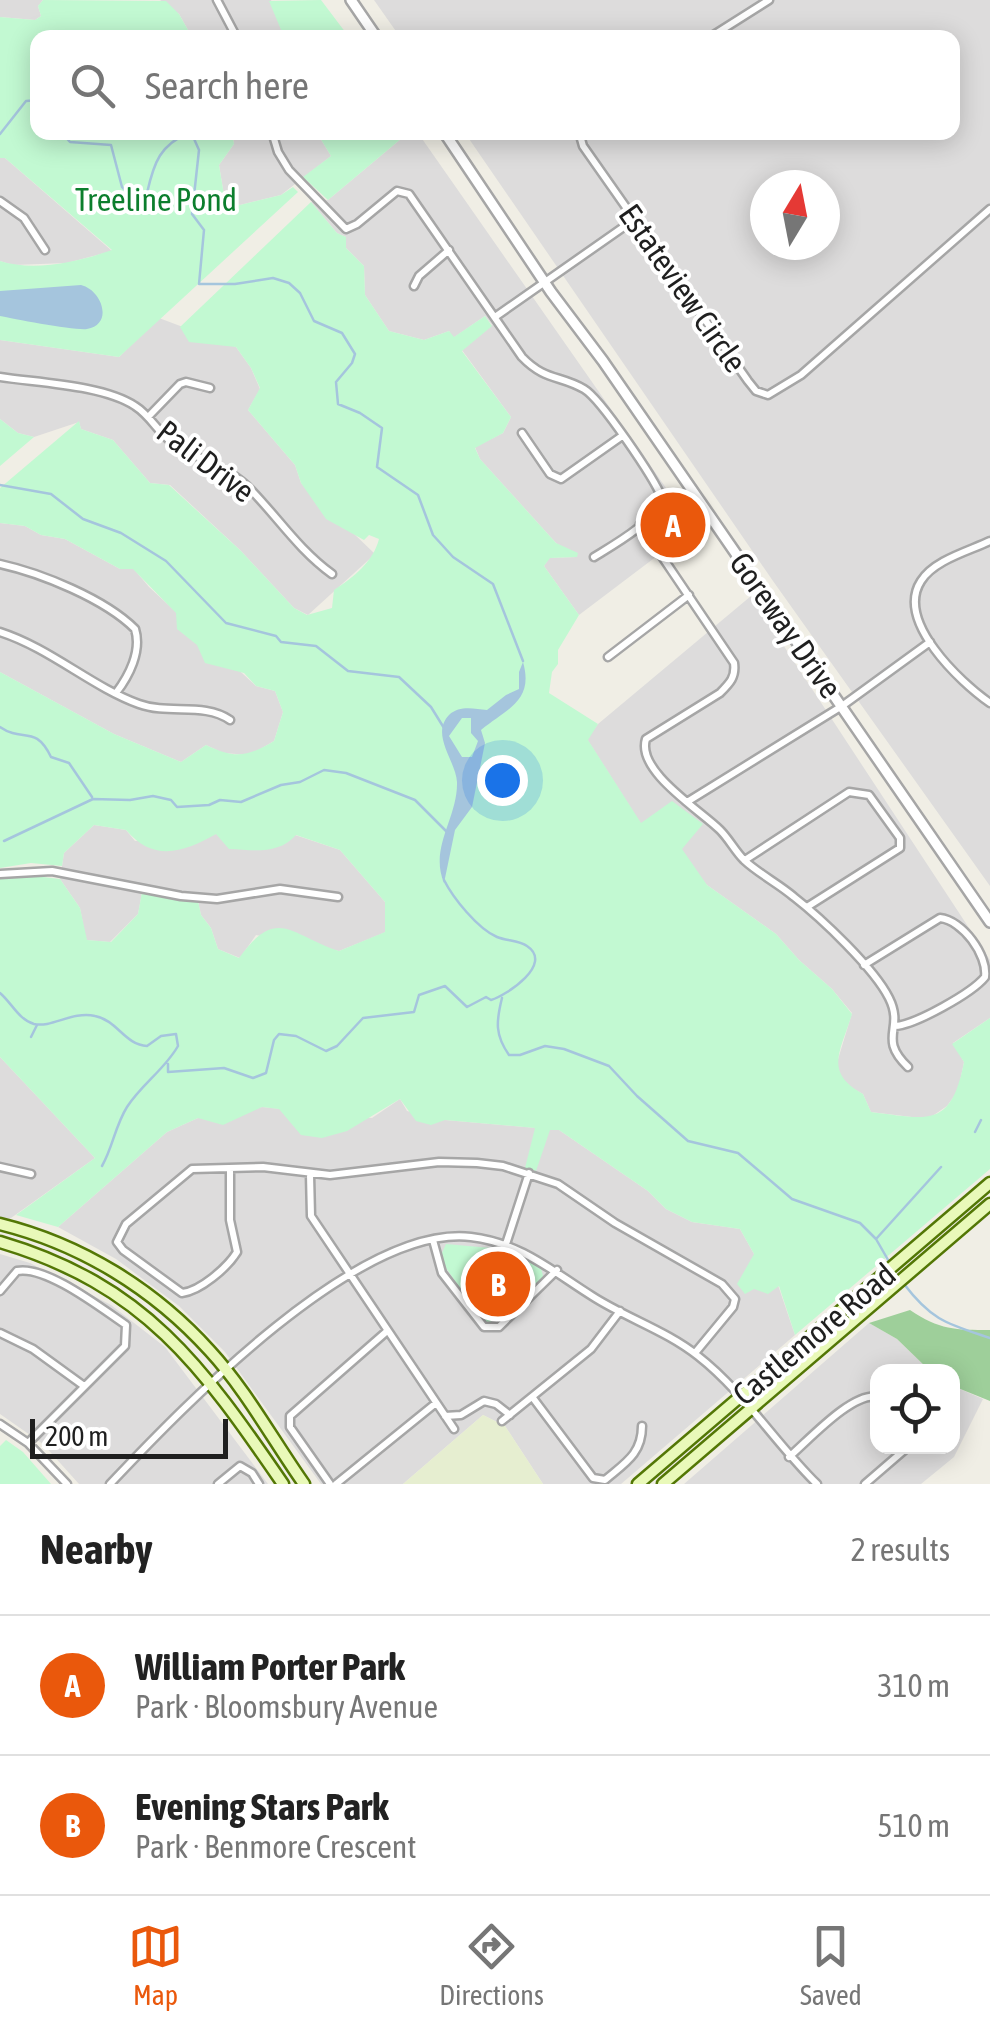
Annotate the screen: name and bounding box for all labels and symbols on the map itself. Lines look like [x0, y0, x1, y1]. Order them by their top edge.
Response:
north arrow [750, 170, 840, 260]
park label: Treeline Pond [75, 181, 237, 218]
street label: Estateview Circle [612, 197, 754, 379]
street label: Pali Drive [150, 412, 262, 510]
pin: A [640, 488, 706, 562]
street label: Goreway Drive [722, 545, 850, 705]
your location [477, 755, 528, 806]
pin: B [466, 1246, 530, 1322]
street label: Castlemore Road [725, 1256, 903, 1412]
scale bar [30, 1414, 228, 1458]

